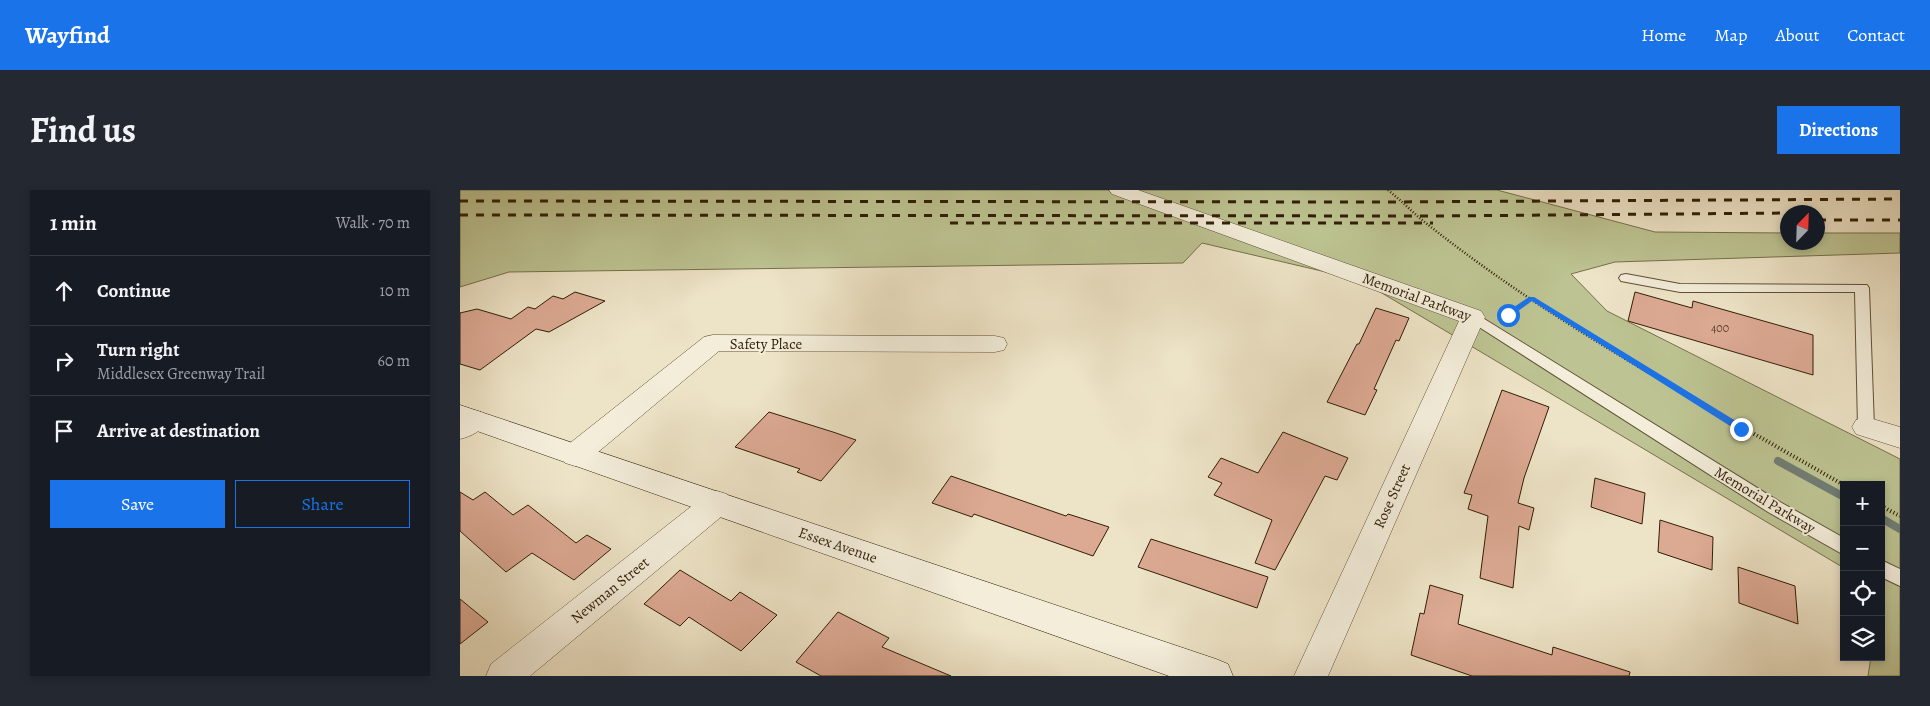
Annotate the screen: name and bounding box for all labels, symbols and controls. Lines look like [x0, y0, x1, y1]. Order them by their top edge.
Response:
text: Wayfind [25, 19, 110, 51]
text: Home [1641, 23, 1686, 47]
text: Map [1714, 23, 1747, 47]
text: About [1775, 23, 1819, 47]
text: Contact [1847, 23, 1905, 47]
text: Find us [30, 106, 136, 154]
button: Directions [1777, 106, 1900, 154]
north arrow [1780, 205, 1825, 250]
text: 1 min [50, 209, 97, 237]
text: Walk · 70 m [336, 212, 410, 234]
street label: Memorial Parkway [1360, 268, 1475, 326]
icon: ahead [50, 277, 78, 305]
text: Continue [97, 278, 171, 304]
text: 10 m [380, 280, 410, 302]
route start [1497, 304, 1520, 327]
house number: 400 [1711, 320, 1729, 336]
street label: Safety Place [730, 334, 802, 354]
text: Turn right [97, 337, 179, 363]
icon: right [50, 347, 78, 375]
text: 60 m [378, 350, 410, 372]
text: Middlesex Greenway Trail [97, 363, 265, 385]
icon: arrive [50, 417, 78, 445]
text: Arrive at destination [97, 418, 260, 444]
route end [1730, 418, 1753, 441]
street label: Rose Street [1369, 460, 1415, 531]
street label: Memorial Parkway [1711, 462, 1820, 538]
button: Save [50, 480, 225, 528]
button: Share [235, 480, 410, 528]
map controls [1840, 481, 1885, 661]
button: + [1840, 481, 1885, 526]
street label: Essex Avenue [796, 522, 880, 568]
button: − [1840, 526, 1885, 571]
street label: Newman Street [567, 552, 653, 628]
button: locate [1840, 571, 1885, 616]
button: layers [1840, 616, 1885, 661]

